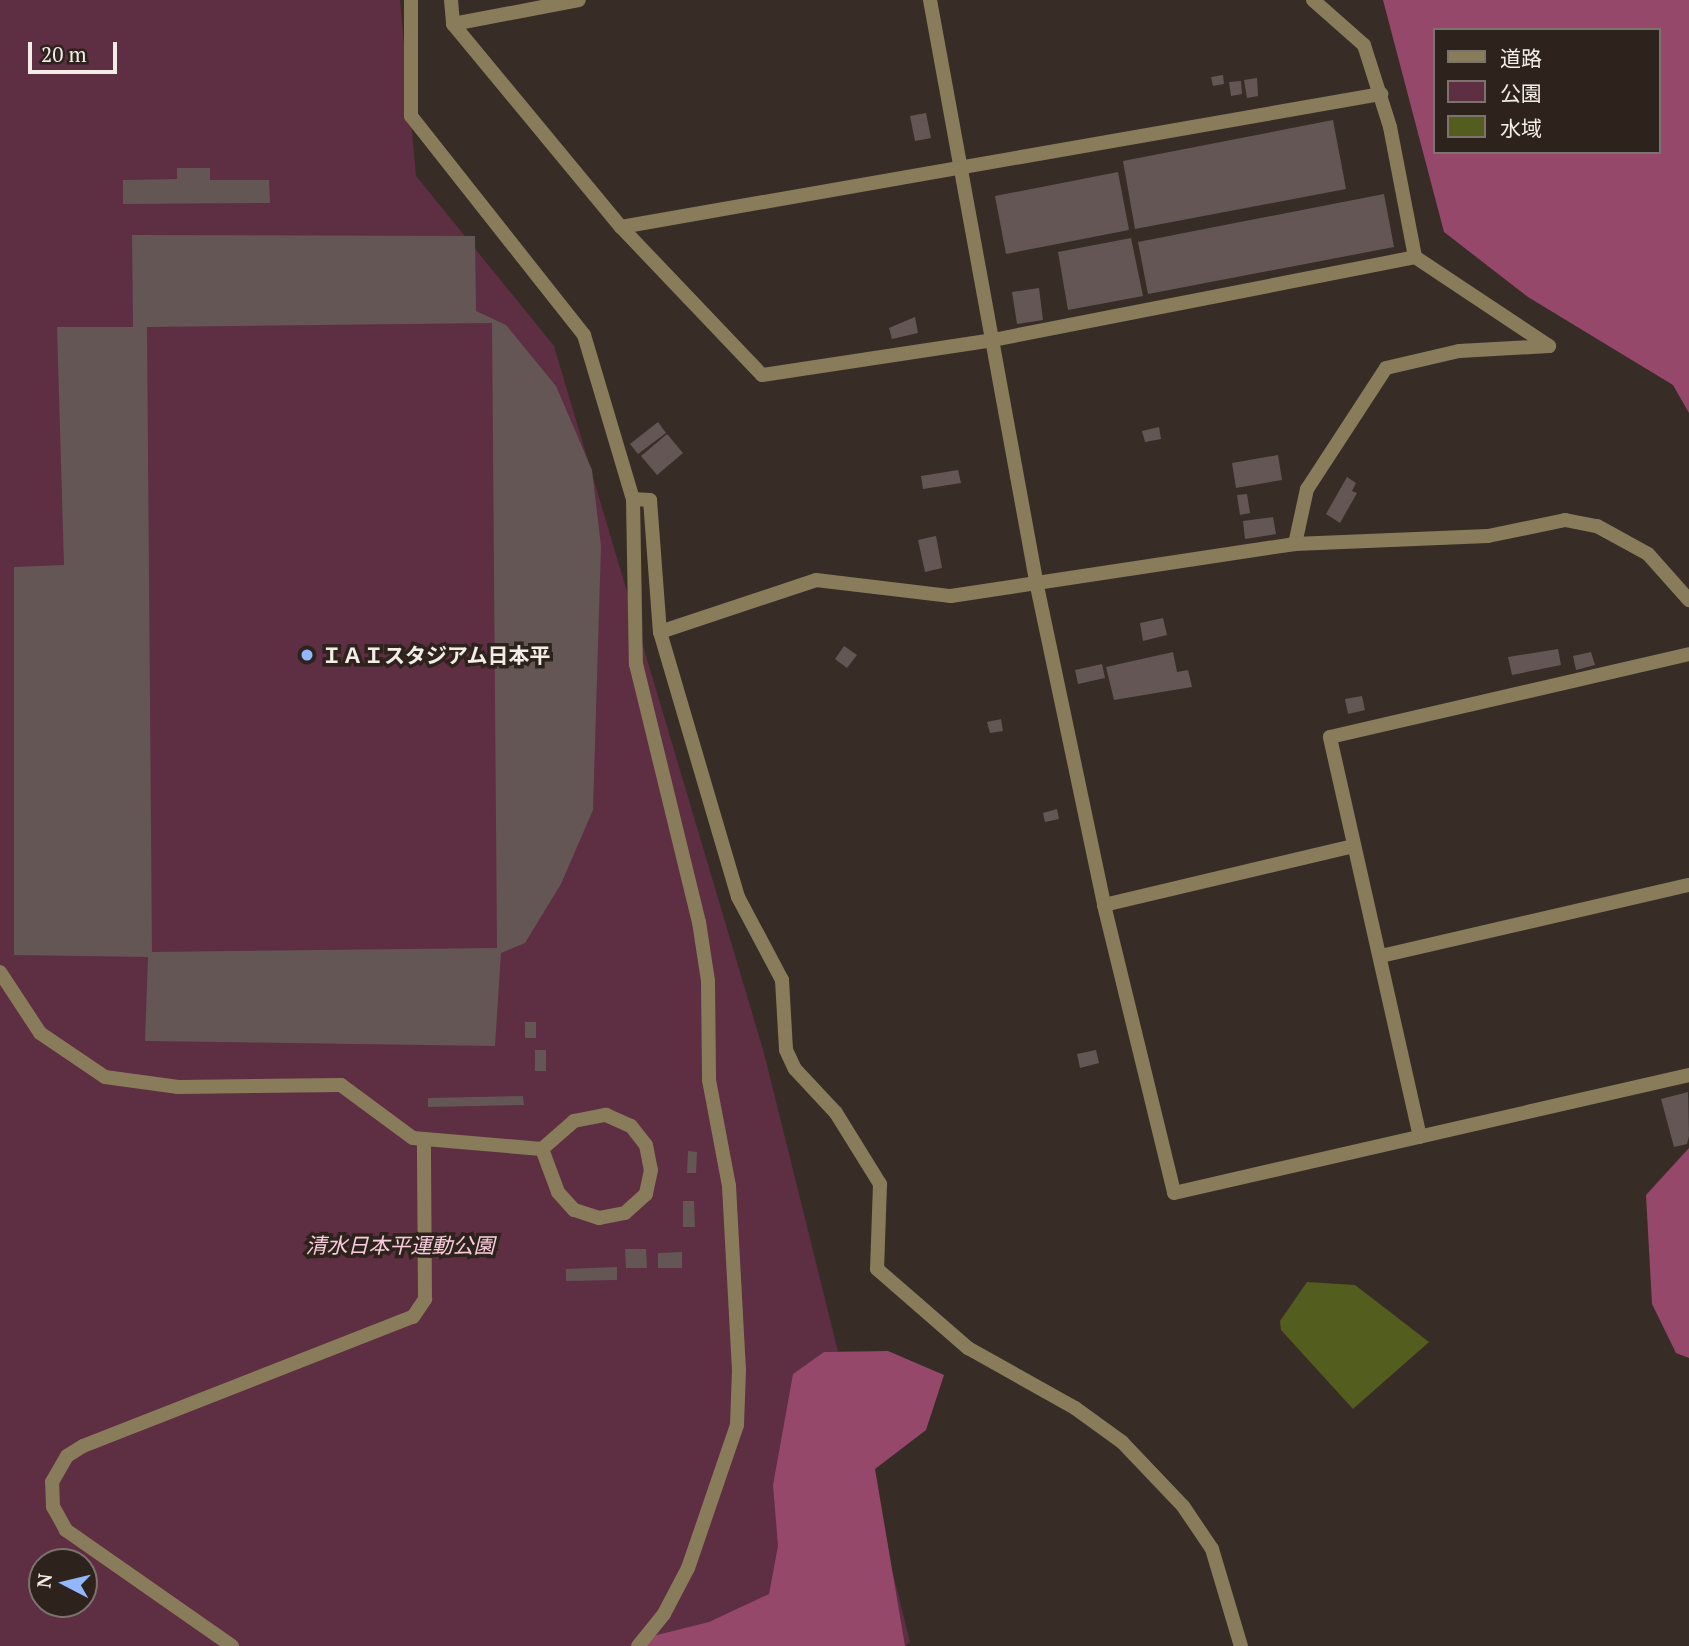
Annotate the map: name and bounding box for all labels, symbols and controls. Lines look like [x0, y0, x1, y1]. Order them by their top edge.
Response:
scale bar [32, 28, 121, 72]
legend [1434, 28, 1661, 154]
text: 20 m [41, 40, 87, 68]
text: 道路 [1500, 44, 1542, 72]
text: 公園 [1500, 79, 1542, 107]
text: 水域 [1500, 114, 1542, 142]
place label: ＩＡＩスタジアム日本平 [321, 642, 552, 668]
marker: ＩＡＩスタジアム日本平 [299, 647, 315, 663]
park label: 清水日本平運動公園 [306, 1232, 494, 1258]
north arrow [28, 1548, 98, 1618]
text: N [30, 1572, 57, 1589]

